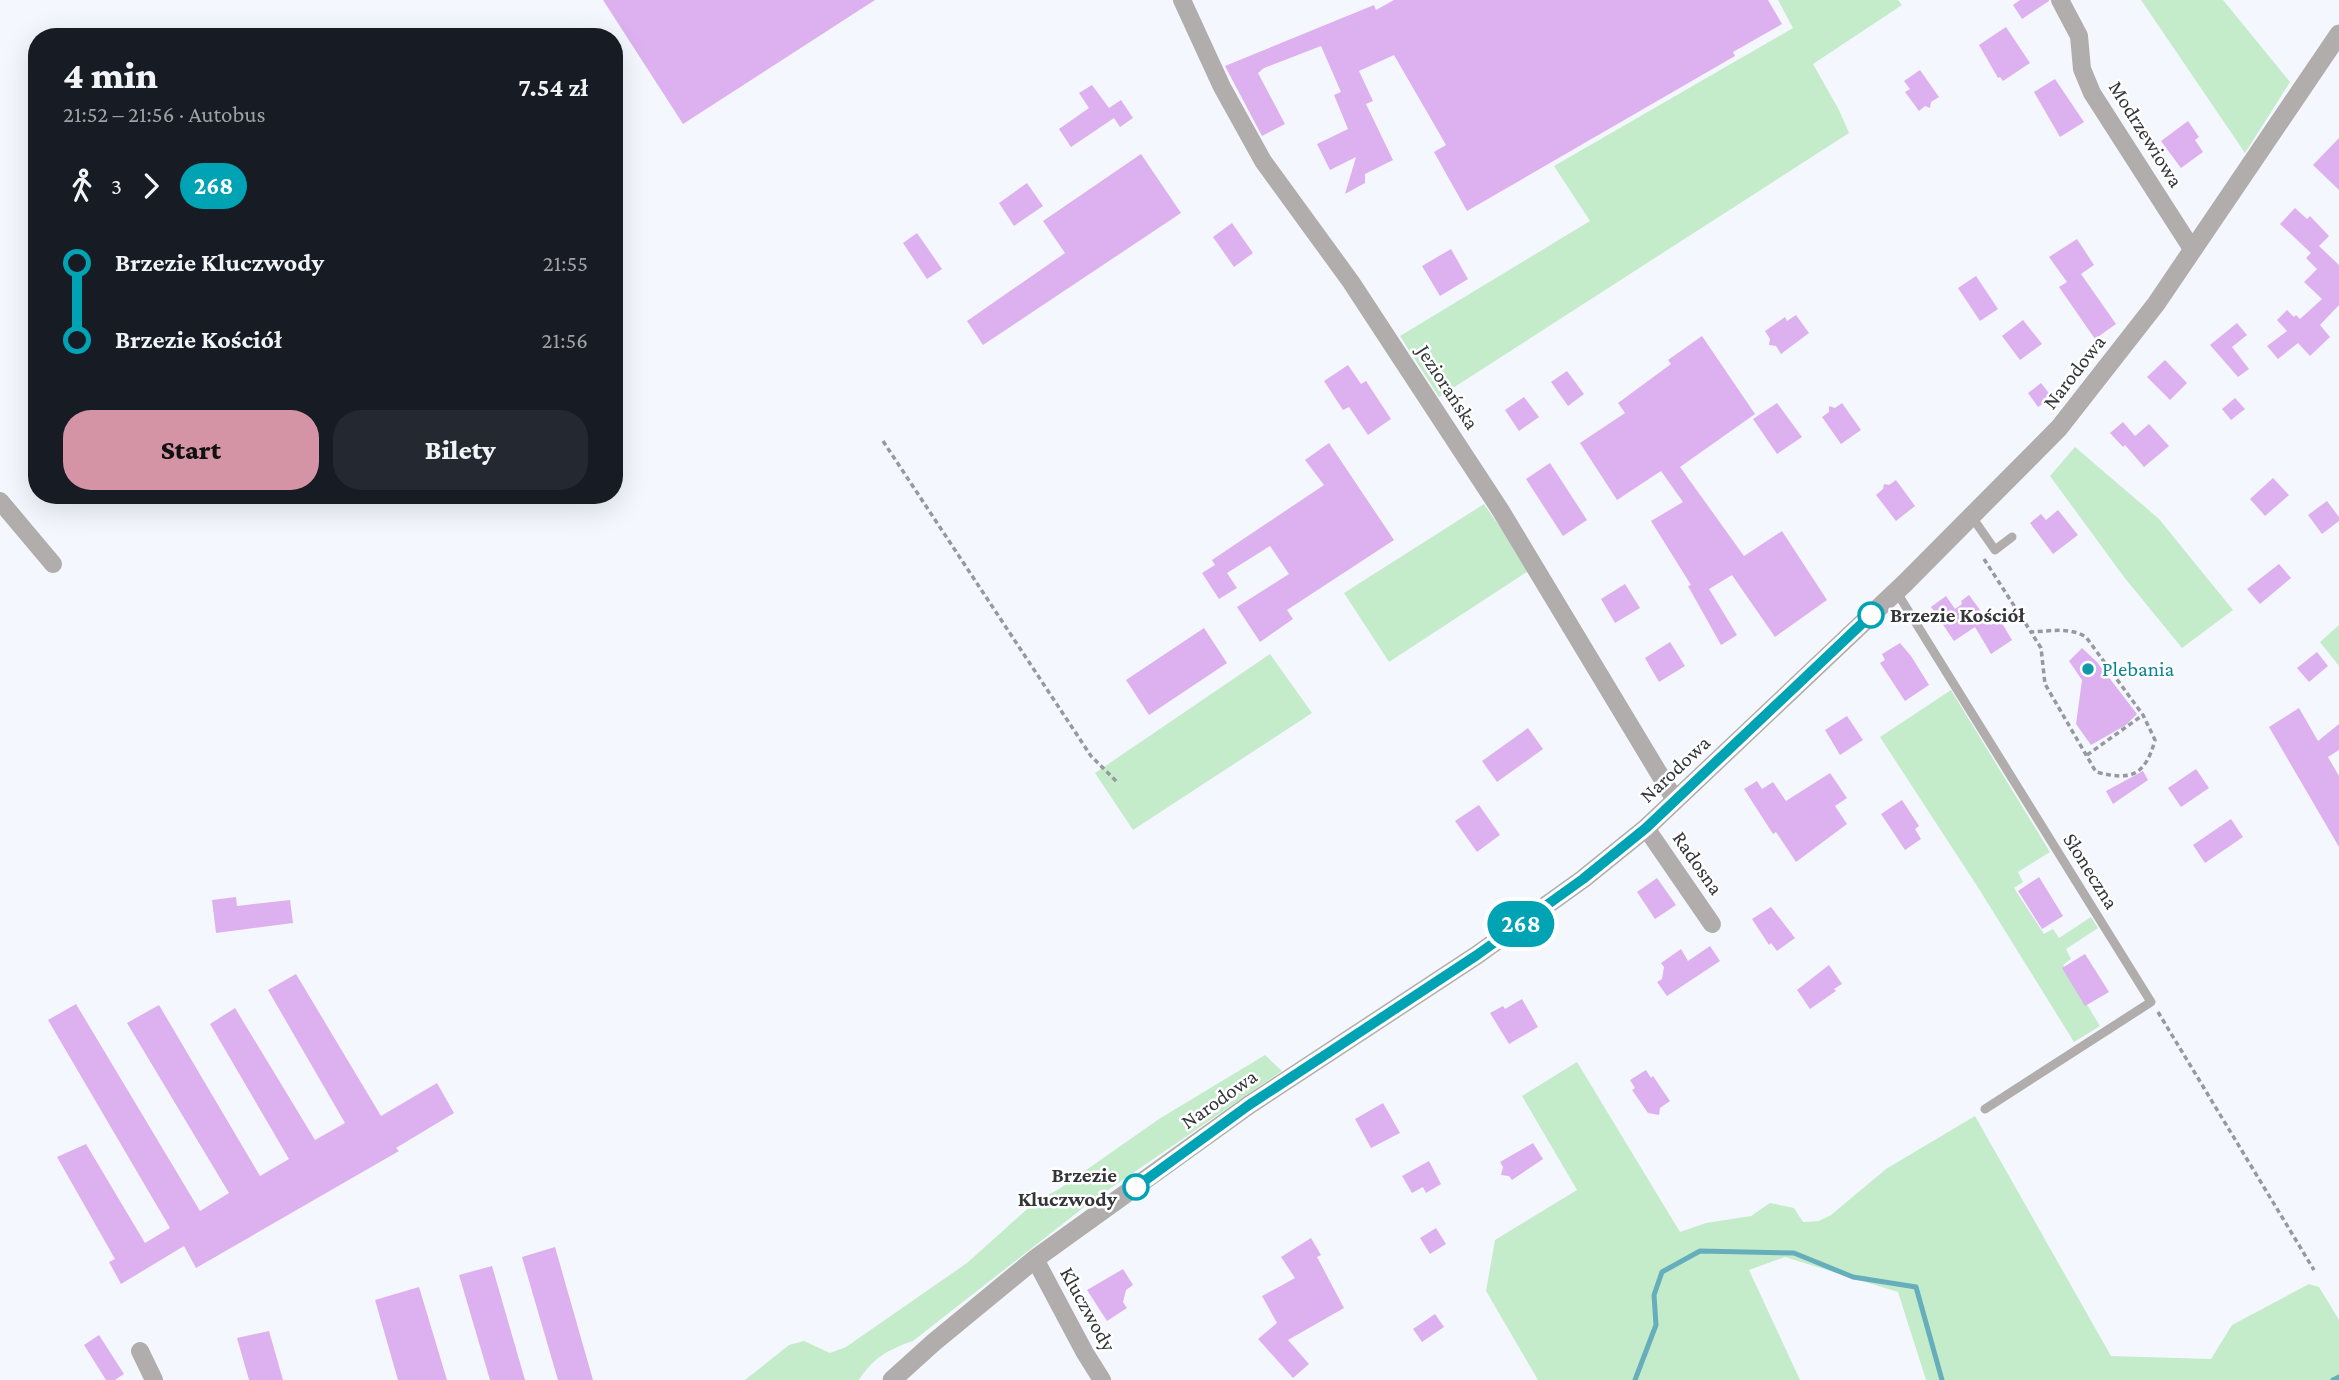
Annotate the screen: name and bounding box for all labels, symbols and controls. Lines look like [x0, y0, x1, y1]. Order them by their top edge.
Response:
text: 4 min [63, 54, 158, 96]
text: 7.54 zł [518, 73, 588, 102]
street label: Modrzewiowa [2104, 76, 2188, 192]
text: 21:52 – 21:56 · Autobus [63, 101, 265, 127]
icon: walk [63, 167, 101, 205]
icon: forward [132, 167, 170, 205]
text: 268 [194, 172, 233, 199]
text: 3 [111, 173, 122, 199]
text: Brzezie Kluczwody [115, 248, 324, 277]
text: 21:55 [543, 250, 588, 276]
text: Brzezie Kościół [115, 325, 282, 354]
text: 21:56 [542, 327, 588, 353]
street label: Narodowa [2038, 330, 2110, 414]
street label: Jeziorańska [1411, 338, 1484, 434]
button: Start [63, 410, 319, 490]
button: Bilety [333, 410, 588, 490]
marker: Brzezie Kościół [1858, 602, 1884, 628]
place label: Brzezie Kościół [1890, 603, 2026, 627]
place label: Plebania [2102, 657, 2174, 681]
marker: Plebania [2080, 661, 2096, 677]
street label: Narodowa [1635, 730, 1715, 808]
street label: Radosna [1668, 827, 1729, 900]
street label: Słoneczna [2058, 829, 2124, 914]
line badge: 268 [1481, 901, 1561, 947]
text: 268 [1501, 910, 1541, 937]
street label: Narodowa [1176, 1064, 1262, 1134]
place label: Brzezie Kluczwody [1018, 1163, 1118, 1211]
marker: Brzezie Kluczwody [1123, 1174, 1149, 1200]
street label: Kluczwody [1055, 1263, 1121, 1356]

